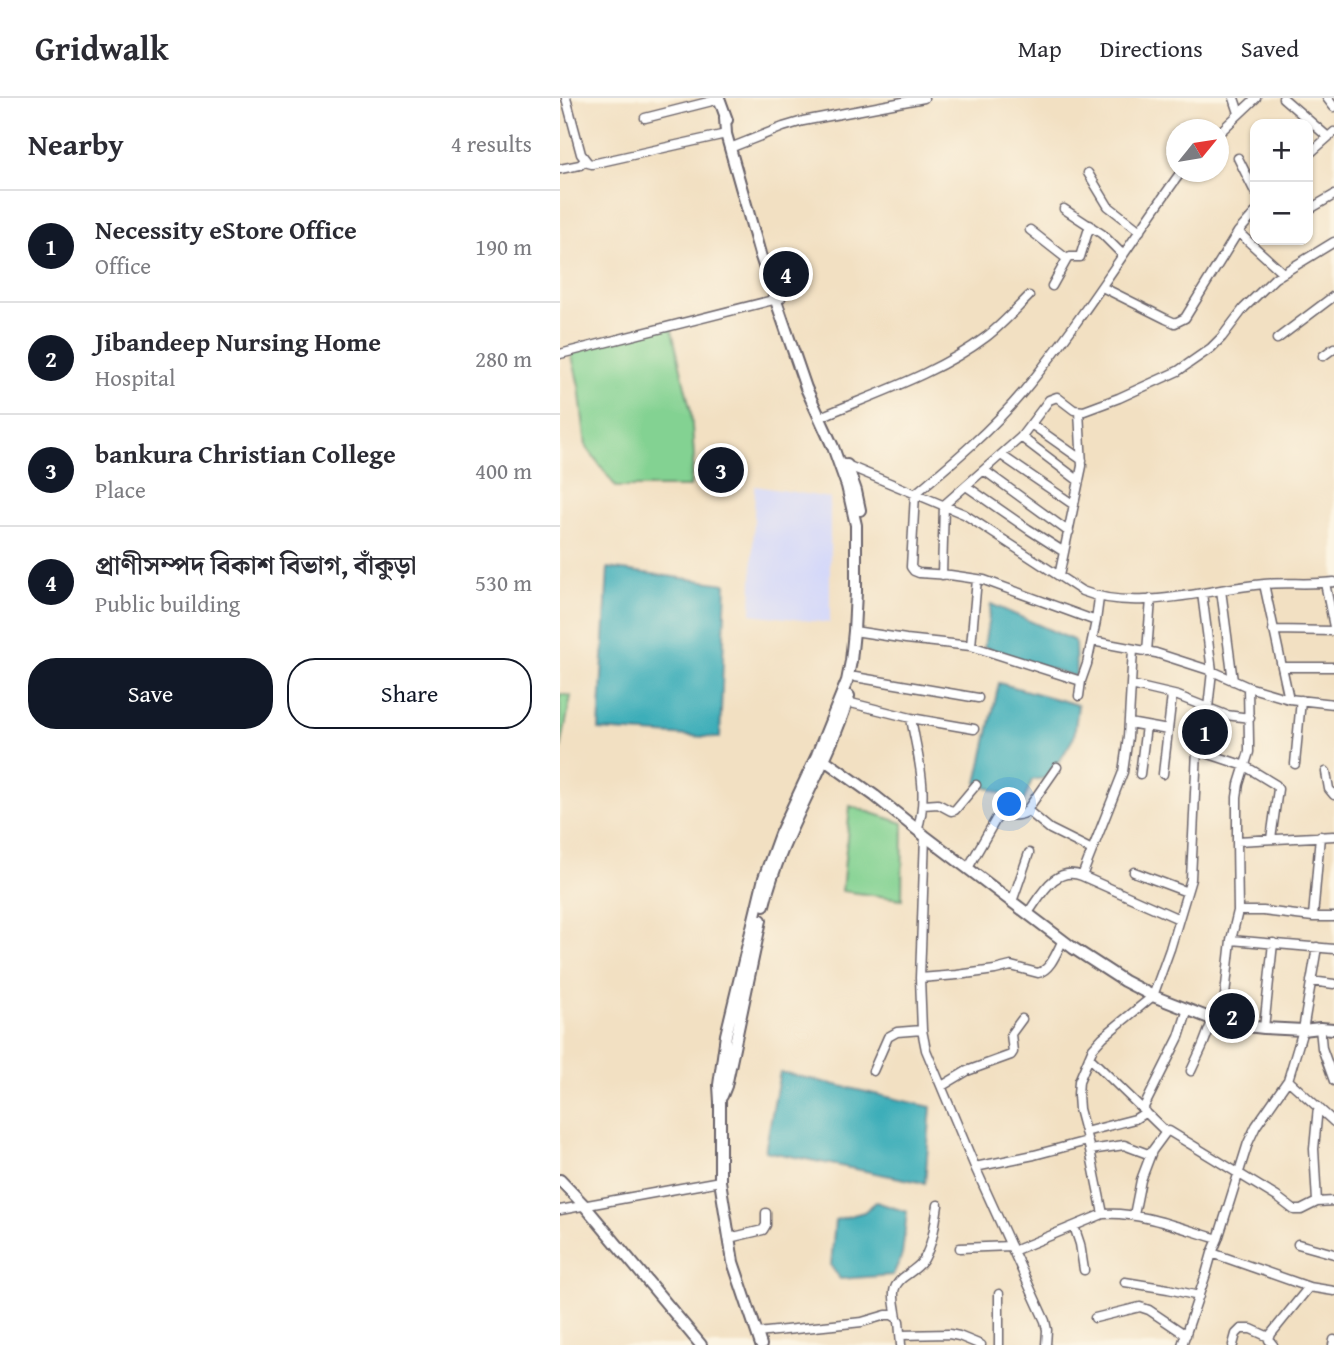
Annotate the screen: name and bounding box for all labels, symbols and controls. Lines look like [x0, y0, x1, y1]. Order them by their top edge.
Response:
text: Gridwalk [35, 24, 169, 72]
text: Map [1018, 31, 1062, 66]
text: Directions [1100, 31, 1203, 66]
text: Saved [1241, 31, 1299, 66]
north arrow [1166, 119, 1229, 182]
map controls [1250, 119, 1313, 245]
button: + [1250, 119, 1313, 182]
text: Nearby [28, 122, 124, 166]
text: 4 results [451, 127, 532, 160]
button: − [1250, 182, 1313, 245]
text: Necessity eStore Office [95, 210, 357, 249]
text: 1 [45, 230, 57, 263]
text: 190 m [475, 230, 532, 263]
pin: 4 [763, 248, 809, 300]
text: Office [95, 249, 151, 282]
text: Jibandeep Nursing Home [95, 322, 381, 361]
text: 2 [45, 342, 57, 375]
text: 280 m [475, 342, 532, 375]
text: Hospital [95, 361, 175, 394]
text: bankura Christian College [95, 434, 396, 473]
pin: 3 [698, 444, 744, 496]
text: 3 [45, 454, 57, 487]
text: 400 m [475, 454, 532, 487]
text: Place [95, 473, 146, 506]
text: প্রাণীসম্পদ বিকাশ বিভাগ, বাঁকুড়া [95, 545, 416, 584]
text: 4 [45, 566, 57, 599]
text: 530 m [475, 566, 532, 599]
text: Public building [95, 587, 240, 620]
button: Save [28, 658, 273, 729]
button: Share [287, 658, 532, 729]
pin: 1 [1182, 706, 1228, 758]
your location [992, 787, 1026, 821]
pin: 2 [1209, 990, 1255, 1042]

